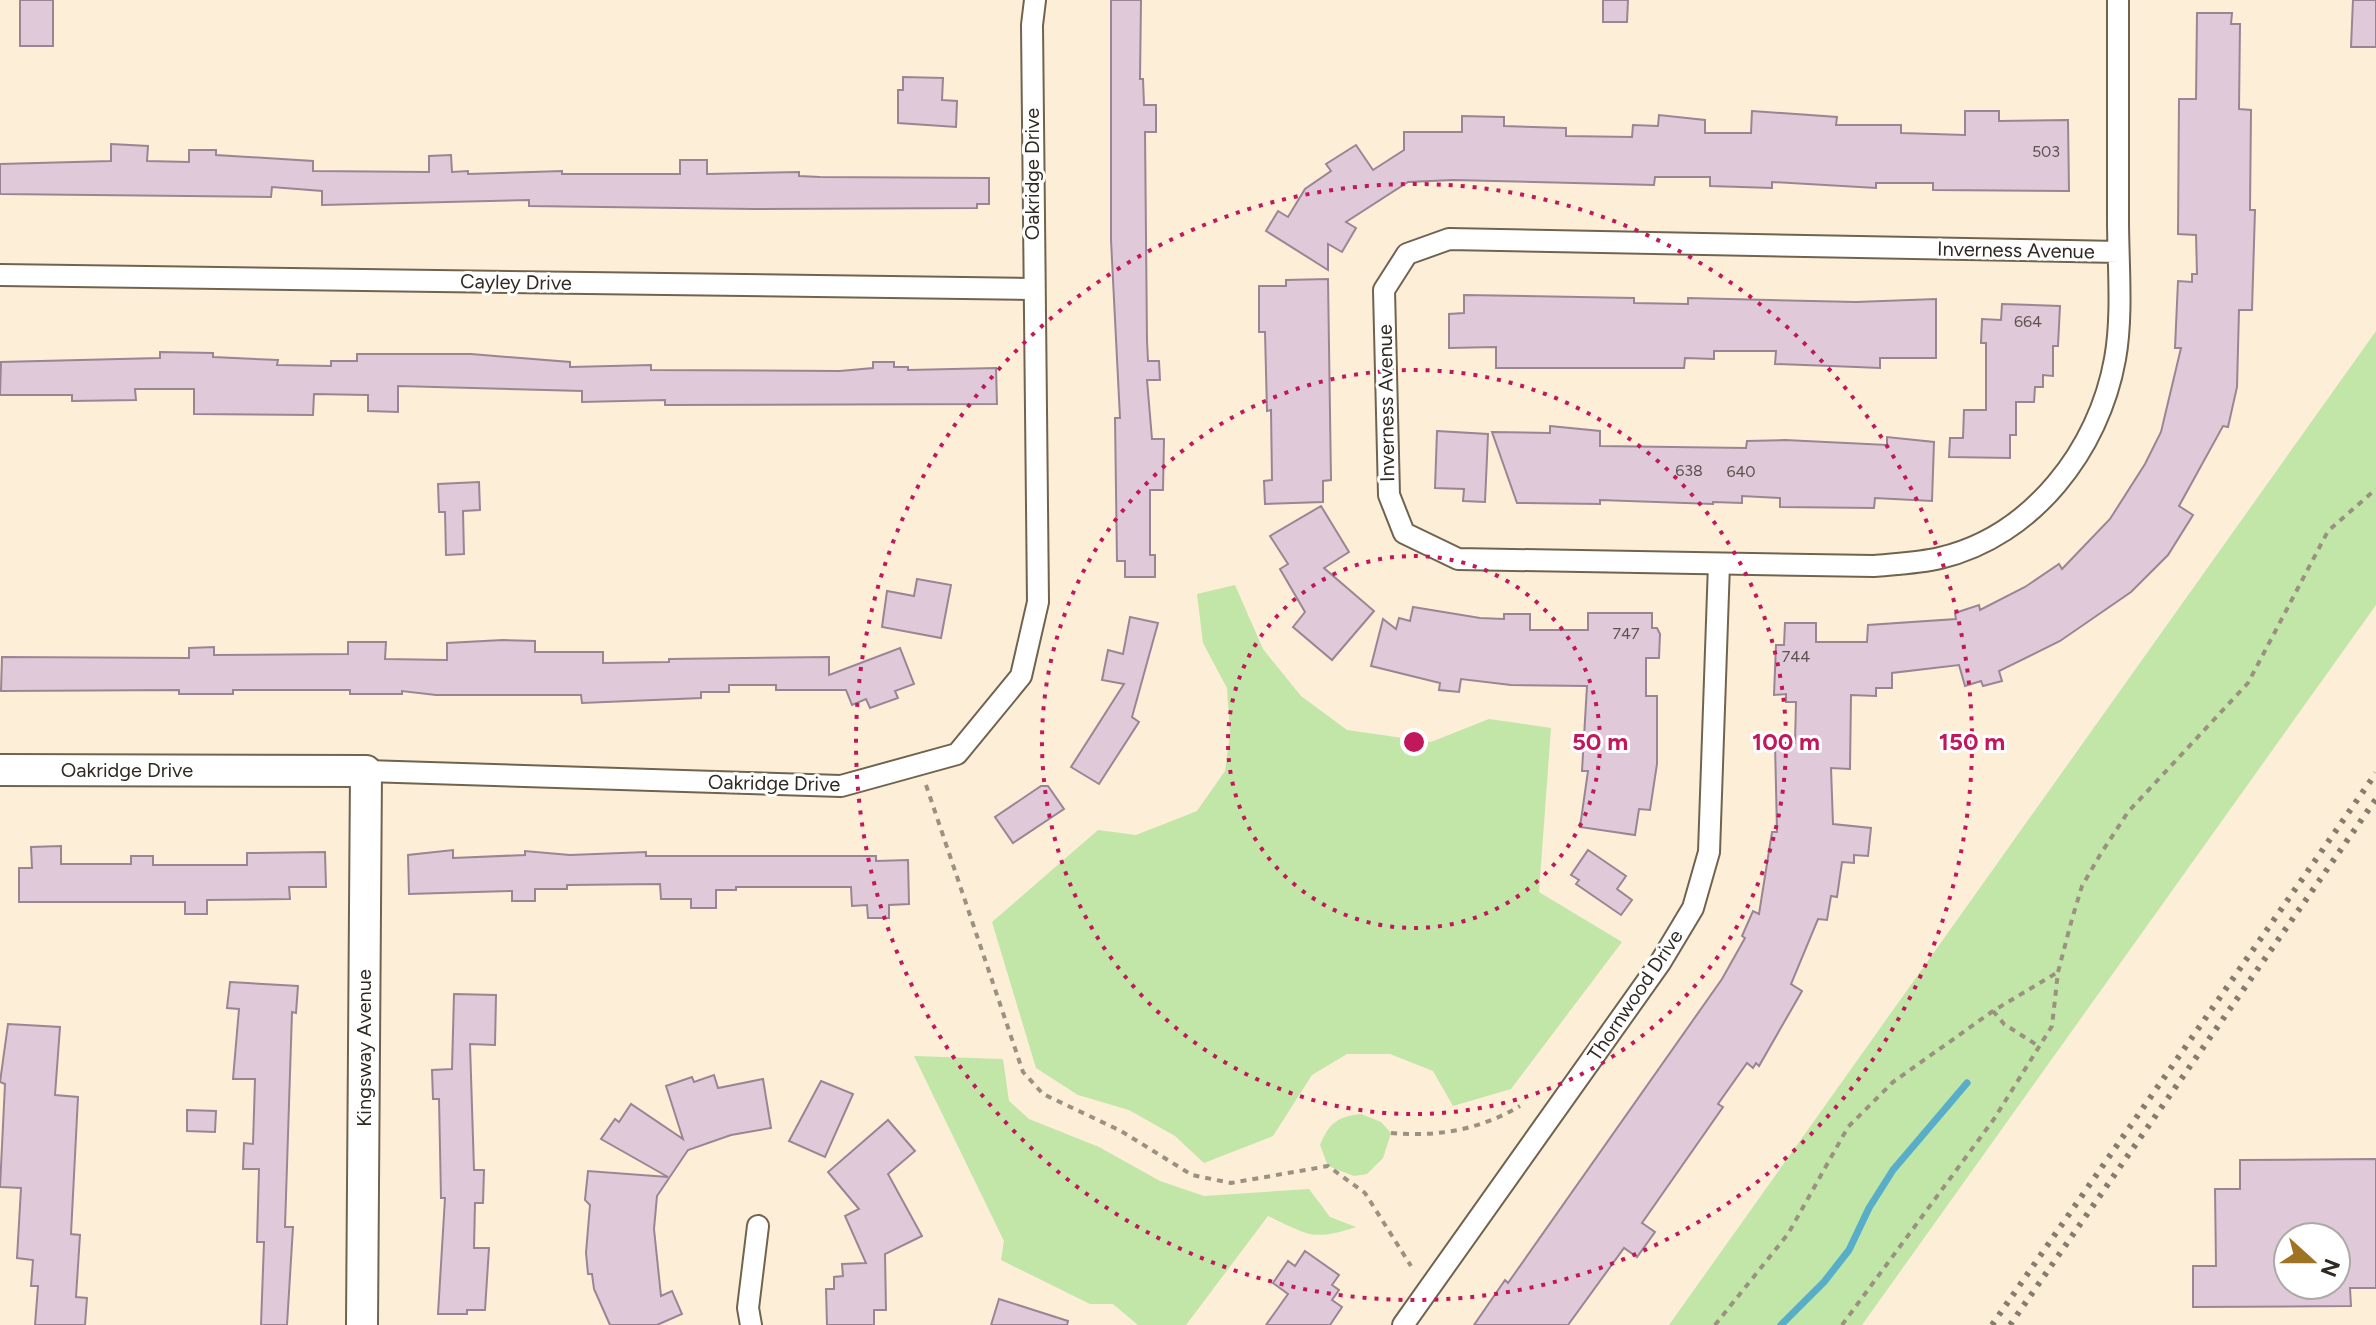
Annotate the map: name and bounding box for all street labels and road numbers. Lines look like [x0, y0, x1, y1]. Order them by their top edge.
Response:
street label: Oakridge Drive [1020, 108, 1044, 240]
street label: Inverness Avenue [1937, 237, 2095, 263]
street label: Cayley Drive [460, 269, 572, 295]
street label: Inverness Avenue [1373, 324, 1399, 482]
street label: Oakridge Drive [61, 758, 193, 782]
street label: Oakridge Drive [708, 770, 840, 796]
street label: Thornwood Drive [1582, 925, 1688, 1065]
street label: Kingsway Avenue [352, 969, 376, 1127]

